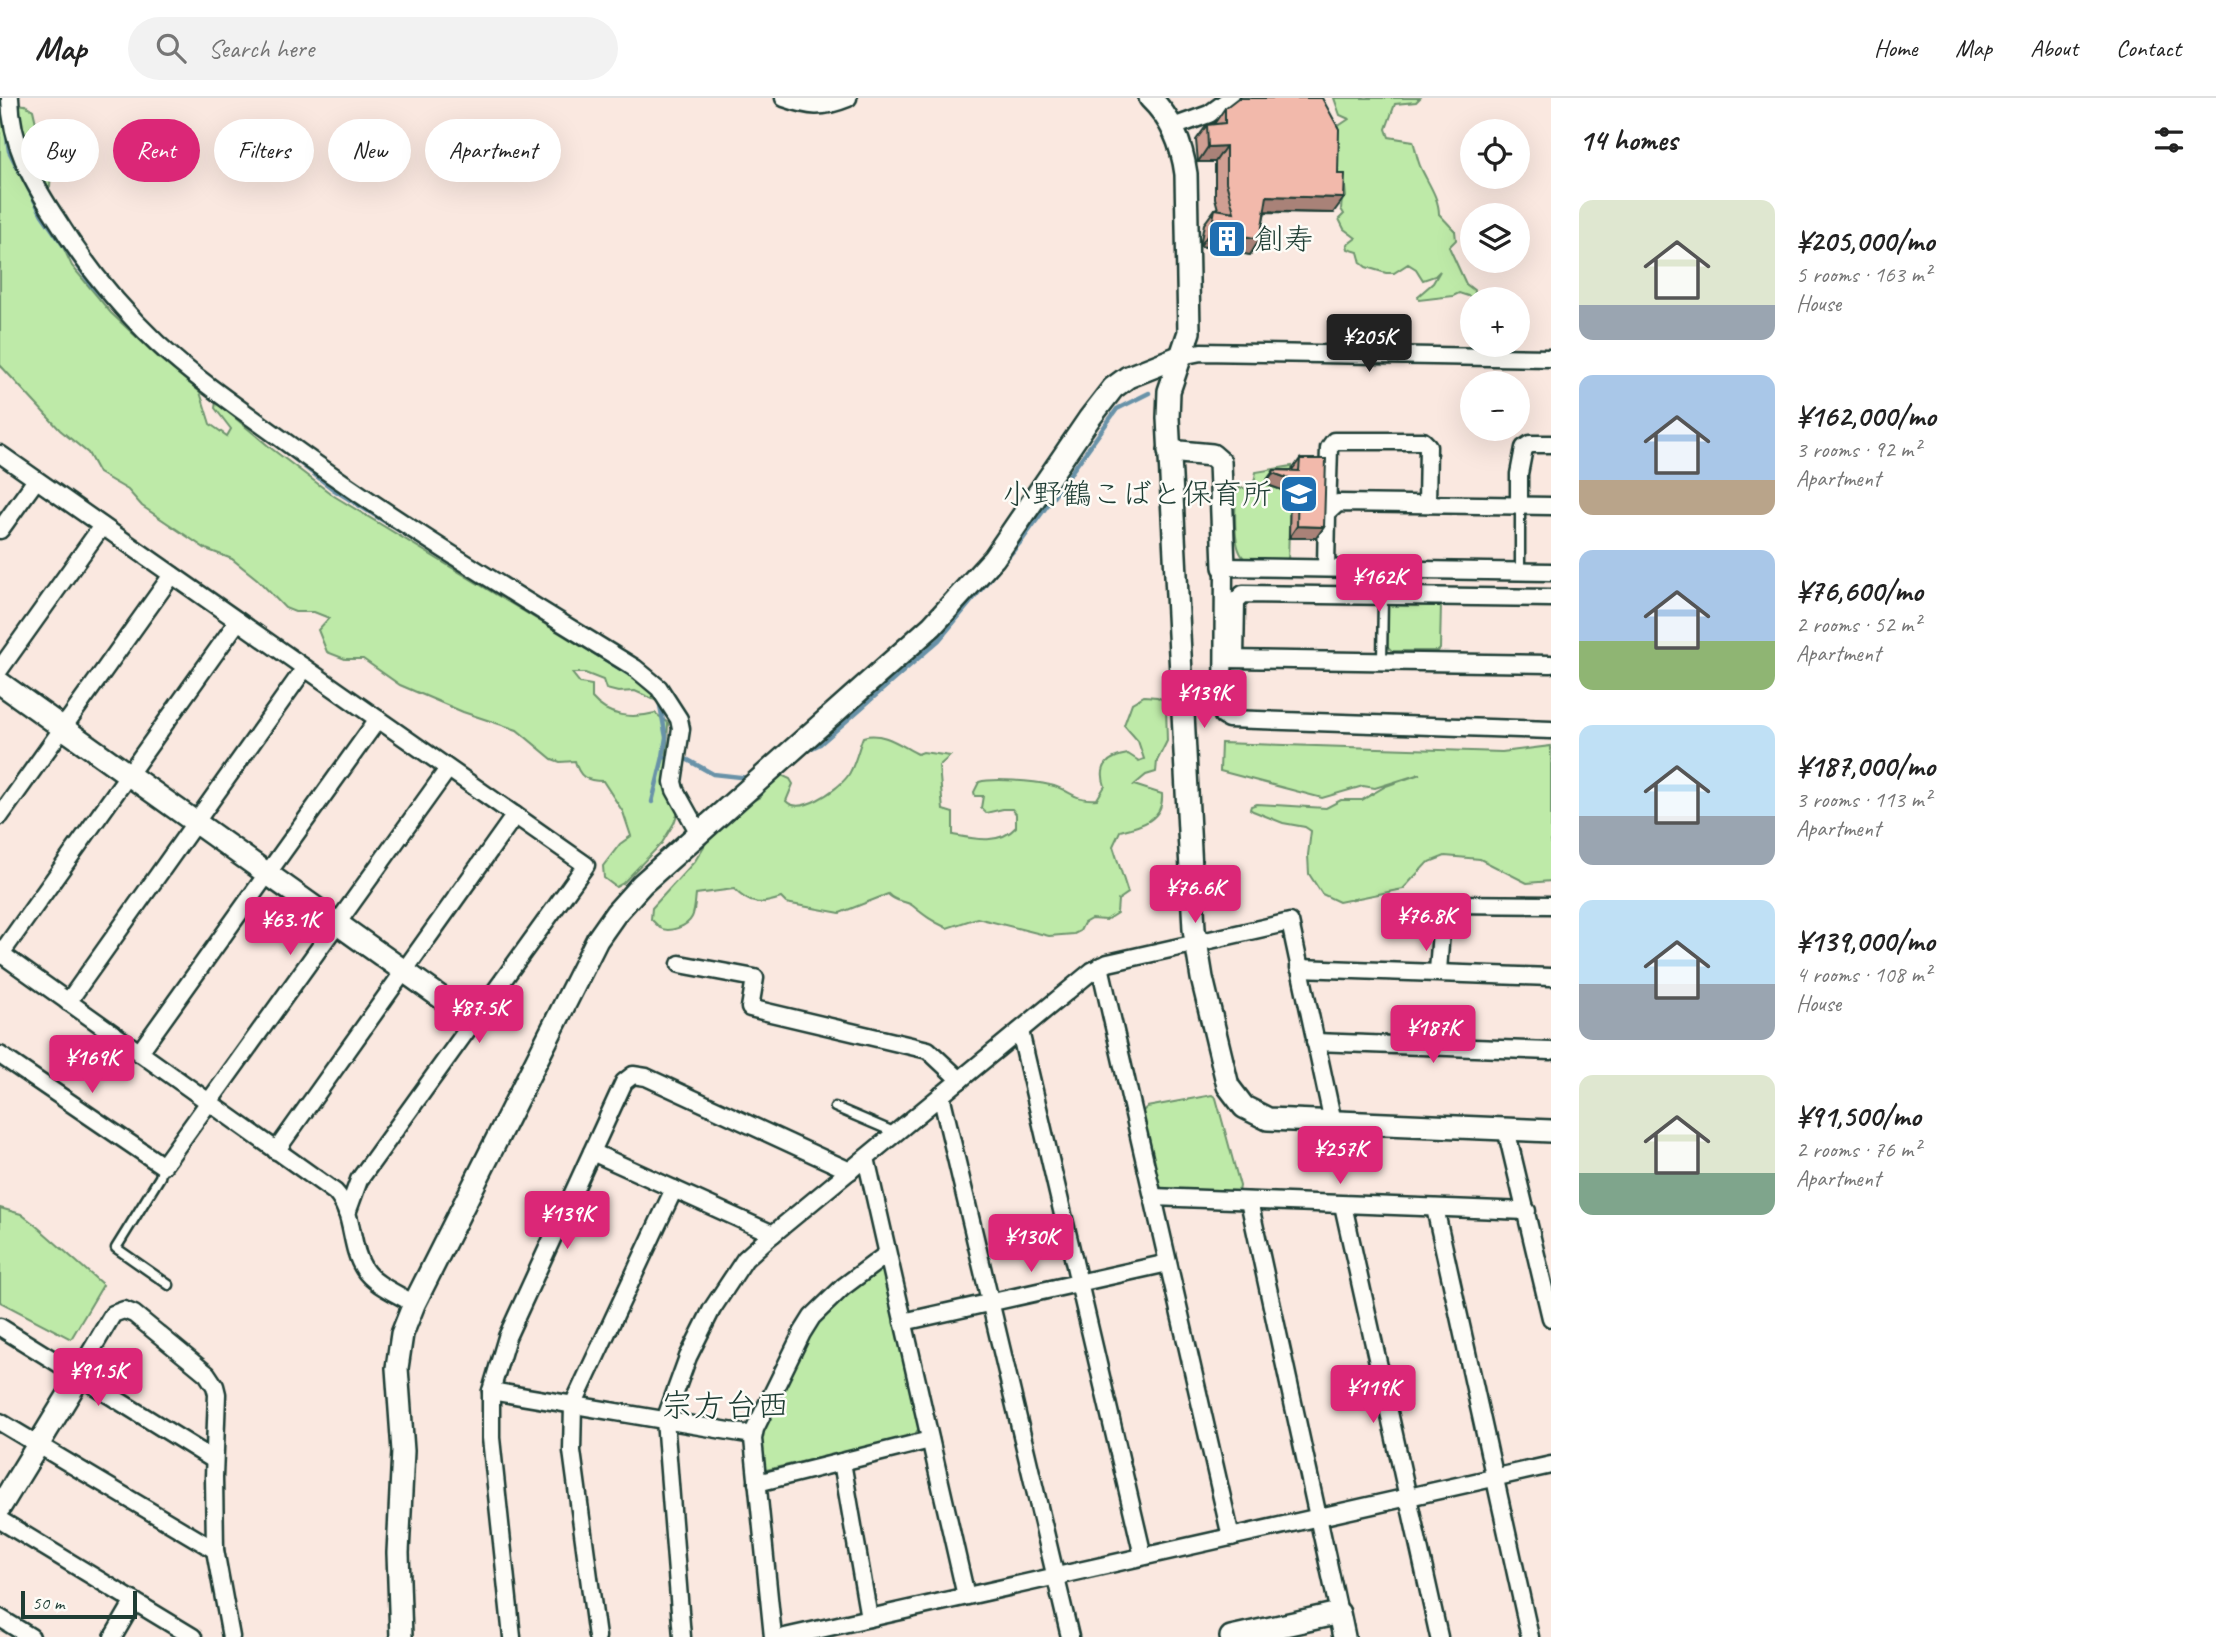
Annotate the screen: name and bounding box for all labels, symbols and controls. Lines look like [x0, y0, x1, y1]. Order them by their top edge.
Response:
search box [128, 17, 618, 80]
text: Map [35, 27, 86, 69]
icon: search [152, 29, 190, 67]
text: Search here [208, 32, 314, 65]
text: Home [1874, 33, 1917, 63]
text: Map [1955, 33, 1992, 63]
text: About [2030, 33, 2078, 63]
text: Contact [2116, 33, 2181, 63]
chip: Buy [21, 119, 99, 182]
chip: Rent [113, 119, 200, 182]
chip: Filters [214, 119, 314, 182]
chip: New [328, 119, 411, 182]
chip: Apartment [425, 119, 561, 182]
map controls [1460, 119, 1530, 441]
button: locate [1460, 119, 1530, 189]
text: 14 homes [1579, 121, 1677, 159]
icon: filters [2150, 121, 2188, 159]
button: layers [1460, 203, 1530, 273]
building icon: 創寿 [1206, 218, 1248, 260]
place label: 創寿 [1254, 220, 1314, 258]
text: ¥205,000/mo [1796, 222, 1934, 260]
icon: home [1635, 228, 1719, 312]
text: 5 rooms · 163 m² [1796, 260, 1931, 289]
button: + [1460, 287, 1530, 357]
text: House [1796, 289, 1841, 318]
pin: ¥205K [1320, 314, 1418, 374]
text: ¥205K [1343, 322, 1395, 351]
button: − [1460, 371, 1530, 441]
text: ¥162,000/mo [1796, 397, 1936, 435]
icon: home [1635, 403, 1719, 487]
text: 3 rooms · 92 m² [1796, 435, 1920, 464]
text: Apartment [1796, 464, 1881, 493]
school or university icon: 小野鶴こばと保育所 [1278, 473, 1320, 515]
place label: 小野鶴こばと保育所 [1002, 475, 1272, 513]
pin: ¥162K [1330, 554, 1428, 614]
text: ¥162K [1352, 562, 1406, 591]
text: ¥76,600/mo [1796, 572, 1923, 610]
icon: home [1635, 578, 1719, 662]
text: 2 rooms · 52 m² [1796, 610, 1920, 639]
text: Apartment [1796, 639, 1881, 668]
pin: ¥139K [1155, 670, 1253, 730]
text: ¥139K [1178, 678, 1230, 707]
text: ¥187,000/mo [1796, 747, 1935, 785]
icon: home [1635, 753, 1719, 837]
text: 3 rooms · 113 m² [1796, 785, 1931, 814]
text: Apartment [1796, 814, 1881, 843]
pin: ¥76.6K [1138, 866, 1252, 925]
text: ¥76.6K [1166, 873, 1224, 902]
pin: ¥76.8K [1369, 894, 1483, 953]
pin: ¥63.1K [233, 898, 347, 957]
text: ¥76.8K [1397, 901, 1455, 930]
text: ¥63.1K [261, 905, 319, 934]
text: ¥139,000/mo [1796, 922, 1935, 960]
icon: home [1635, 928, 1719, 1012]
text: 4 rooms · 108 m² [1796, 960, 1931, 989]
pin: ¥87.5K [422, 986, 536, 1045]
text: House [1796, 989, 1841, 1018]
text: ¥87.5K [450, 993, 508, 1022]
pin: ¥187K [1384, 1006, 1482, 1065]
text: ¥187K [1407, 1013, 1460, 1042]
pin: ¥169K [43, 1035, 141, 1095]
text: ¥169K [65, 1043, 119, 1072]
text: ¥91,500/mo [1796, 1097, 1921, 1135]
icon: home [1635, 1103, 1719, 1187]
pin: ¥257K [1291, 1126, 1389, 1186]
text: ¥257K [1314, 1134, 1366, 1163]
text: 2 rooms · 76 m² [1796, 1135, 1920, 1164]
text: Apartment [1796, 1164, 1881, 1193]
pin: ¥139K [518, 1192, 616, 1251]
text: ¥139K [541, 1199, 593, 1228]
pin: ¥130K [982, 1214, 1080, 1274]
text: ¥130K [1004, 1222, 1058, 1251]
pin: ¥91.5K [41, 1348, 155, 1408]
text: ¥91.5K [70, 1356, 127, 1385]
pin: ¥119K [1324, 1366, 1422, 1425]
text: ¥119K [1347, 1373, 1399, 1402]
district label: 宗方台西 [661, 1385, 789, 1426]
scale bar [21, 1588, 136, 1620]
text: 50 m [32, 1591, 64, 1615]

